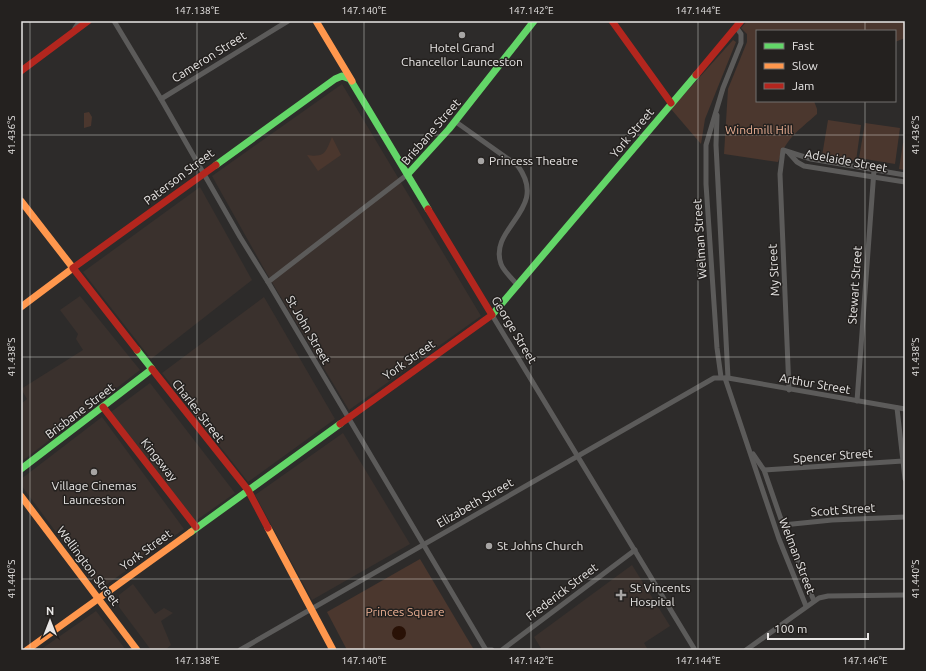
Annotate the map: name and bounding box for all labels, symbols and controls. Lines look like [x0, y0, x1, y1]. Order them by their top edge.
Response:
text: 147.138°E [174, 5, 220, 16]
text: 147.140°E [341, 5, 387, 16]
text: 147.142°E [508, 5, 554, 16]
text: 147.144°E [675, 5, 721, 16]
street label: Cameron Street [169, 28, 249, 85]
marker: Hotel Grand Chancellor Launceston [457, 30, 467, 40]
legend [756, 30, 896, 102]
text: Fast [792, 39, 814, 52]
place label: Hotel Grand Chancellor Launceston [401, 41, 523, 68]
text: Slow [792, 59, 818, 72]
text: Jam [792, 79, 814, 92]
street label: Brisbane Street [398, 96, 463, 167]
street label: York Street [607, 105, 656, 160]
text: 41.436°S [6, 115, 17, 155]
text: 41.436°S [910, 115, 921, 155]
park label: Windmill Hill [725, 123, 793, 136]
street label: Paterson Street [141, 146, 217, 207]
street label: Adelaide Street [804, 147, 889, 174]
place label: Princess Theatre [489, 154, 578, 167]
marker: Princess Theatre [476, 156, 486, 166]
street label: Welman Street [690, 198, 709, 280]
street label: My Street [766, 243, 781, 297]
street label: Stewart Street [845, 245, 864, 325]
street label: St John Street [284, 293, 333, 366]
street label: George Street [489, 294, 540, 366]
text: 41.438°S [6, 337, 17, 377]
street label: York Street [380, 337, 437, 382]
text: 41.438°S [910, 337, 921, 377]
street label: Arthur Street [779, 371, 852, 396]
street label: Charles Street [170, 377, 227, 445]
street label: Brisbane Street [43, 380, 117, 441]
street label: Kingsway [139, 436, 180, 484]
street label: Spencer Street [793, 446, 873, 465]
marker: Village Cinemas Launceston [89, 467, 99, 477]
street label: Elizabeth Street [434, 475, 515, 530]
place label: Village Cinemas Launceston [51, 479, 137, 506]
street label: Scott Street [810, 501, 876, 518]
street label: Welman Street [777, 516, 818, 596]
street label: Wellington Street [55, 524, 122, 608]
street label: York Street [117, 526, 174, 573]
place label: St Johns Church [497, 539, 583, 552]
marker: St Johns Church [484, 541, 494, 551]
text: 41.440°S [6, 559, 17, 599]
text: 41.440°S [910, 559, 921, 599]
street label: Frederick Street [523, 560, 600, 623]
place label: St Vincents Hospital [630, 581, 690, 608]
marker: St Vincents Hospital [615, 589, 627, 601]
north arrow [30, 601, 70, 641]
text: N [46, 605, 54, 617]
park label: Princes Square [365, 605, 445, 618]
scale bar [768, 615, 868, 641]
text: 100 m [774, 622, 807, 635]
text: 147.138°E [174, 655, 220, 666]
text: 147.140°E [341, 655, 387, 666]
text: 147.142°E [508, 655, 554, 666]
text: 147.144°E [675, 655, 721, 666]
text: 147.146°E [842, 655, 888, 666]

